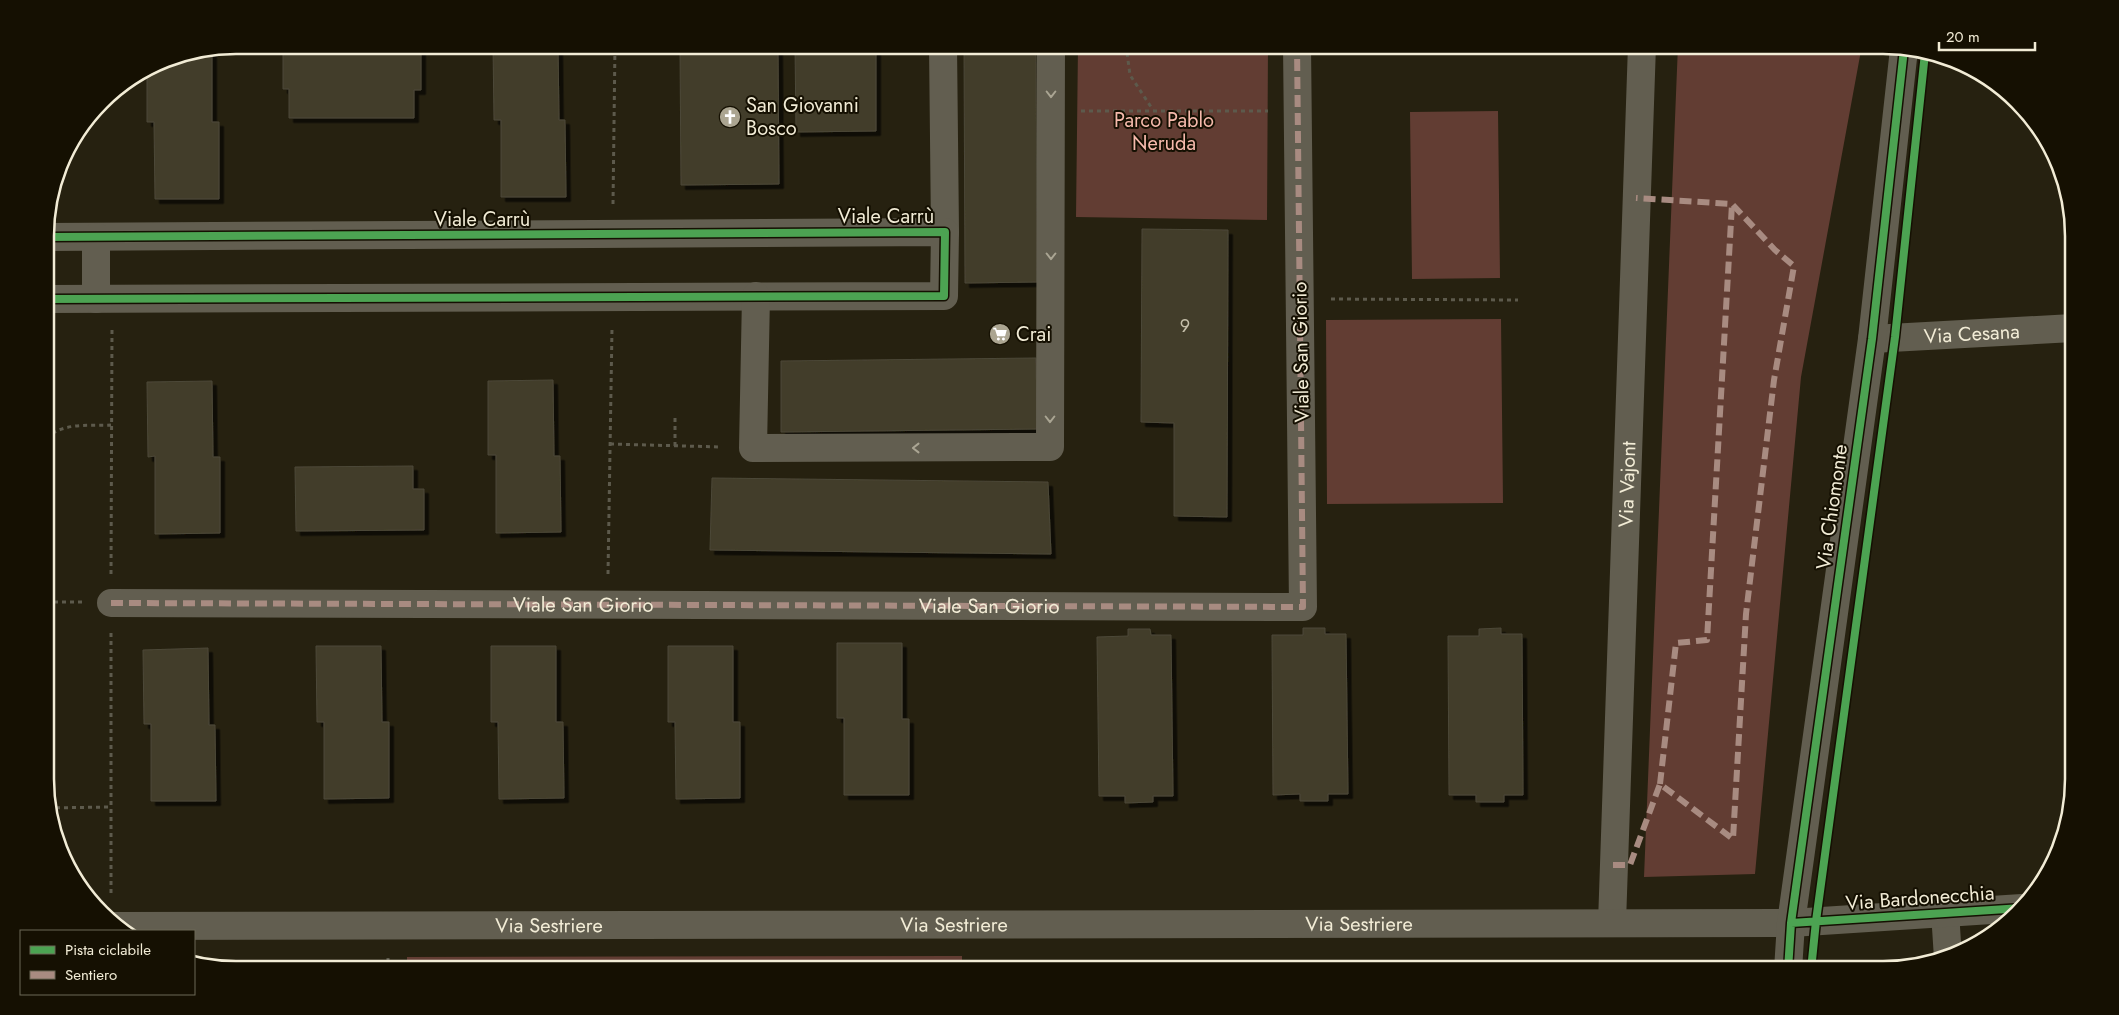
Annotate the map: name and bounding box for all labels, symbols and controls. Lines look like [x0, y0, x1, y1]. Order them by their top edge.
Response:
scale bar [1939, 20, 2035, 52]
text: 20 m [1946, 26, 1980, 48]
one-way arrow [1046, 90, 1056, 98]
place label: San Giovanni Bosco [746, 91, 859, 143]
church icon: San Giovanni Bosco [718, 105, 742, 129]
park label: Parco Pablo Neruda [1114, 106, 1214, 158]
street label: Viale Carrù [838, 202, 934, 231]
street label: Viale Carrù [434, 205, 530, 234]
one-way arrow [1046, 252, 1056, 260]
street label: Viale San Giorio [1285, 281, 1317, 423]
house number: 9 [1180, 313, 1190, 339]
street label: Via Cesana [1923, 316, 2021, 351]
place label: Crai [1016, 320, 1051, 349]
supermarket icon: Crai [988, 322, 1012, 346]
one-way arrow [1045, 415, 1055, 423]
street label: Via Vajont [1611, 441, 1643, 528]
street label: Via Chiomonte [1809, 442, 1855, 572]
one-way arrow [912, 443, 920, 453]
street label: Viale San Giorio [513, 590, 653, 619]
street label: Viale San Giorio [919, 591, 1059, 621]
street label: Via Bardonecchia [1845, 878, 1995, 918]
street label: Via Sestriere [1305, 909, 1413, 938]
street label: Via Sestriere [900, 910, 1008, 939]
street label: Via Sestriere [495, 911, 603, 940]
legend [20, 930, 195, 995]
text: Pista ciclabile [65, 939, 151, 961]
text: Sentiero [65, 964, 117, 986]

